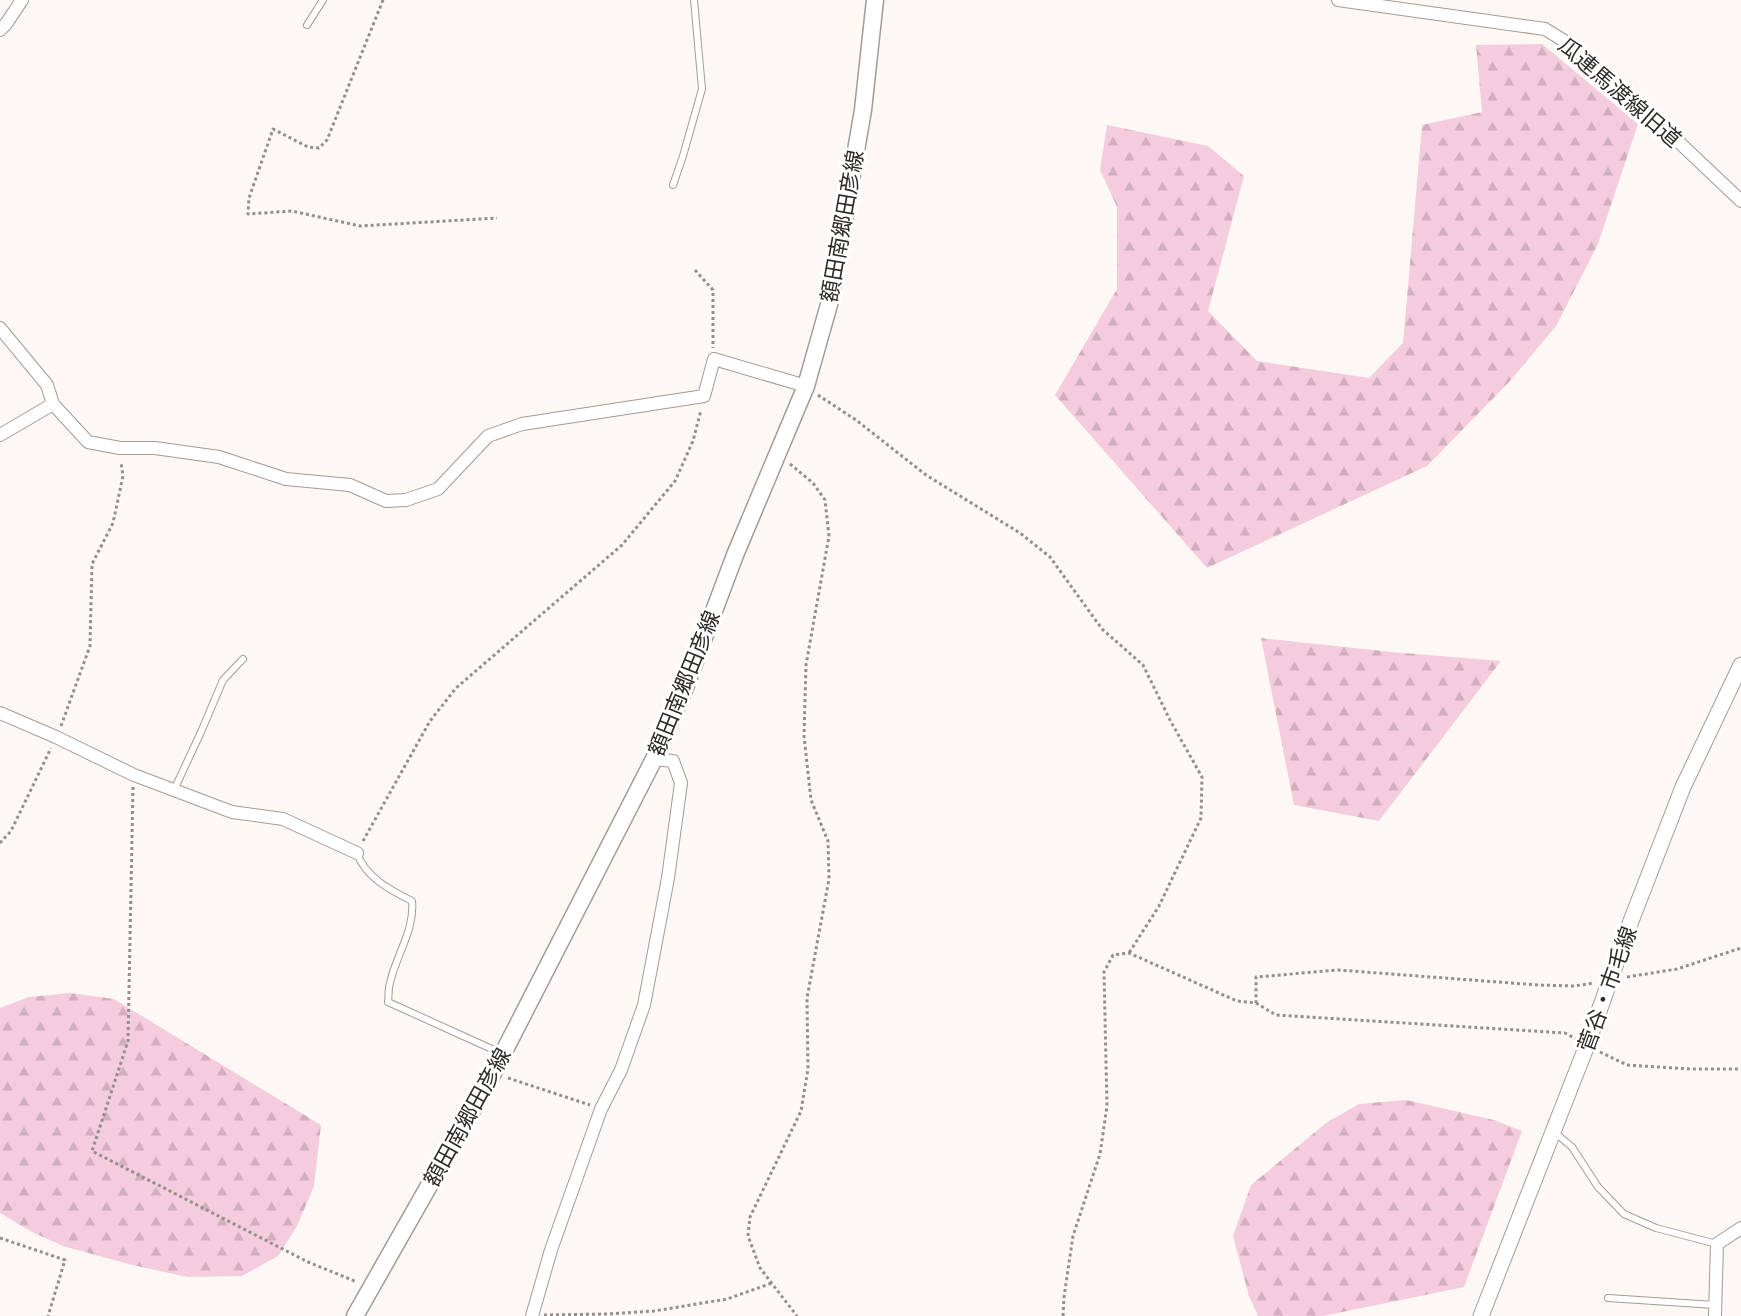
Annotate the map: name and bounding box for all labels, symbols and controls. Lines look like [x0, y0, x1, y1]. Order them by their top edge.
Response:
street label: 瓜連馬渡線旧道 [1553, 32, 1687, 153]
street label: 額田南郷田彦線 [816, 148, 869, 304]
street label: 額田南郷田彦線 [643, 607, 726, 760]
street label: 菅谷・市毛線 [1572, 923, 1643, 1056]
street label: 額田南郷田彦線 [418, 1043, 517, 1191]

